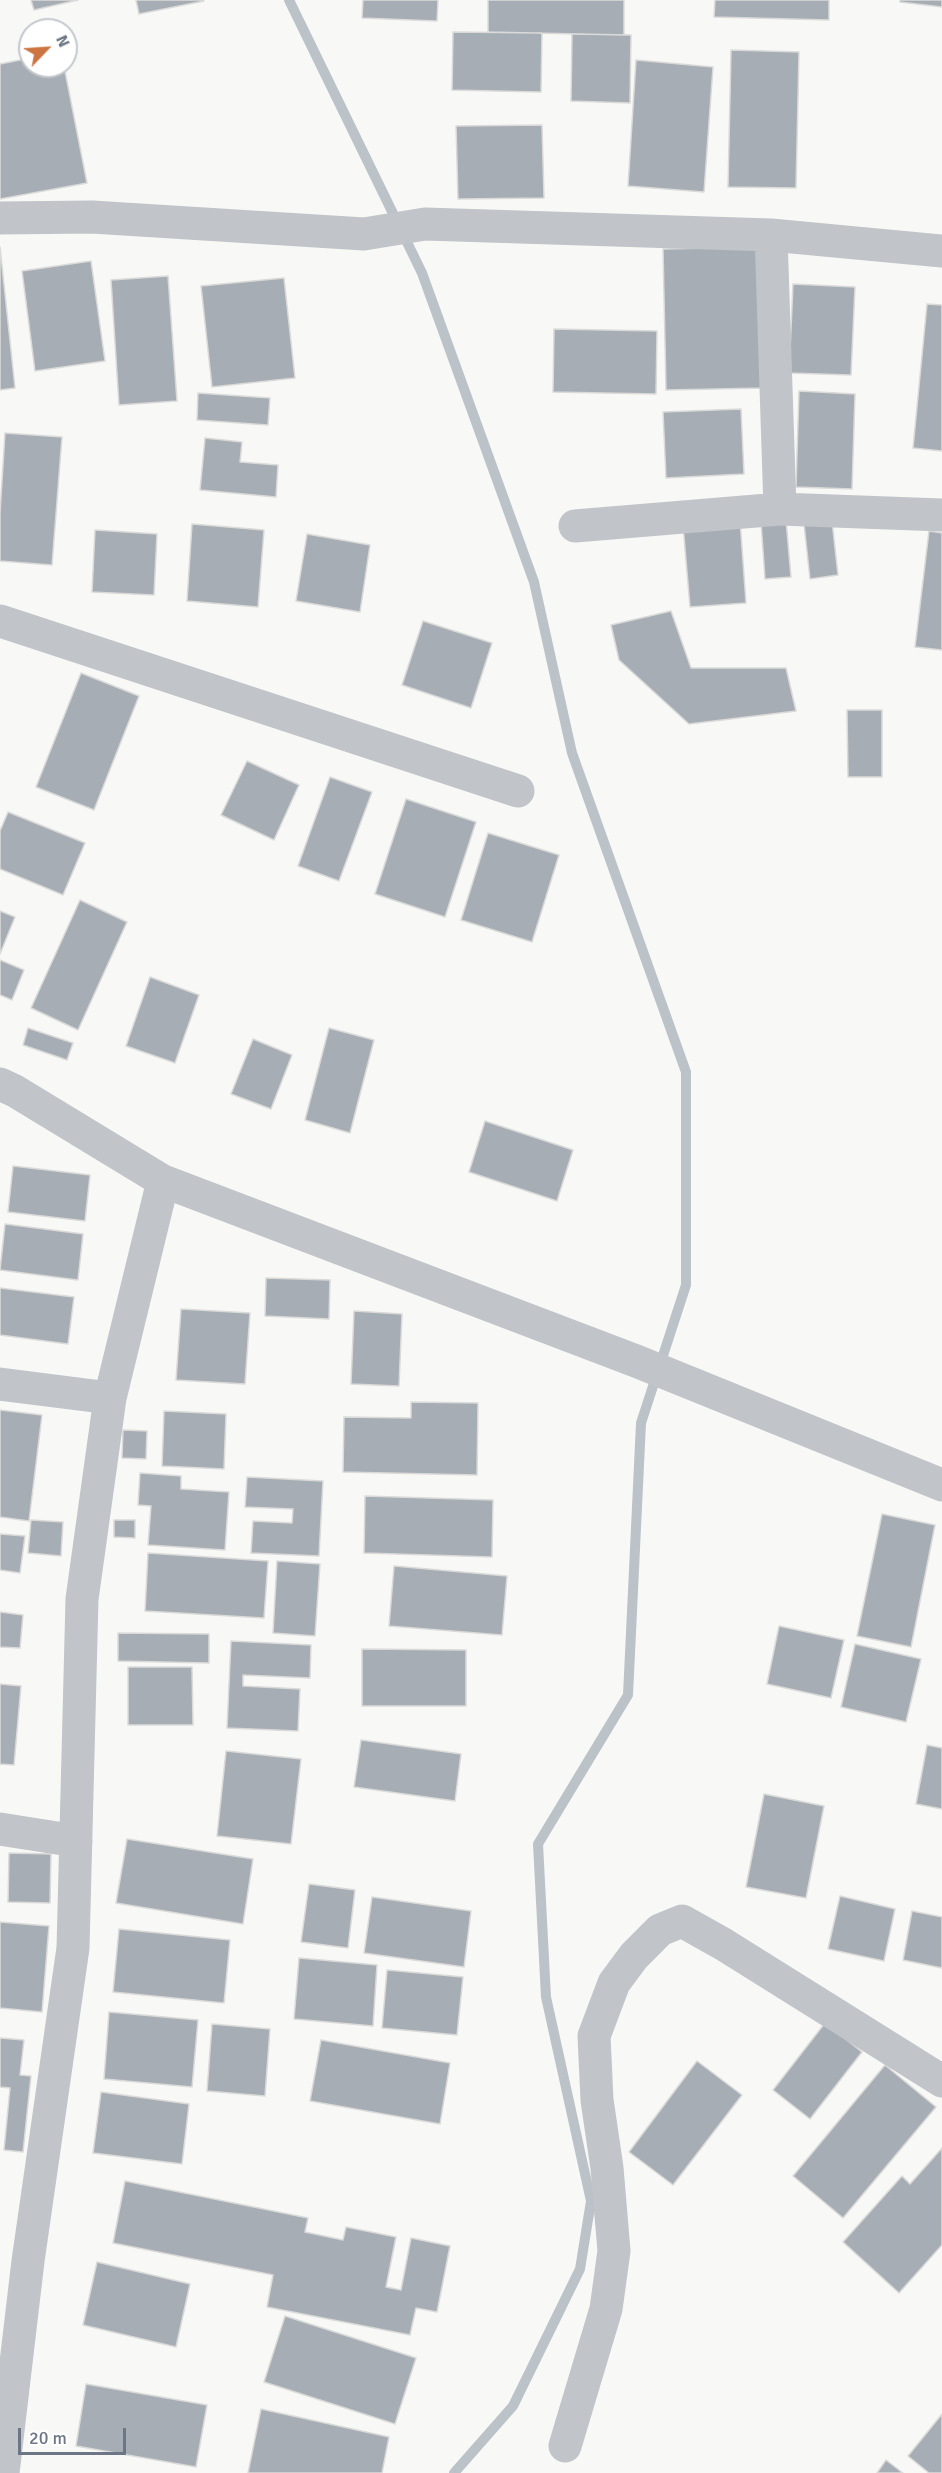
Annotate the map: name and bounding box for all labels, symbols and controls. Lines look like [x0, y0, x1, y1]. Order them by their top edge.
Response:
north arrow [18, 18, 78, 78]
text: N [51, 32, 74, 51]
scale bar [21, 2416, 129, 2454]
text: 20 m [29, 2427, 67, 2449]

